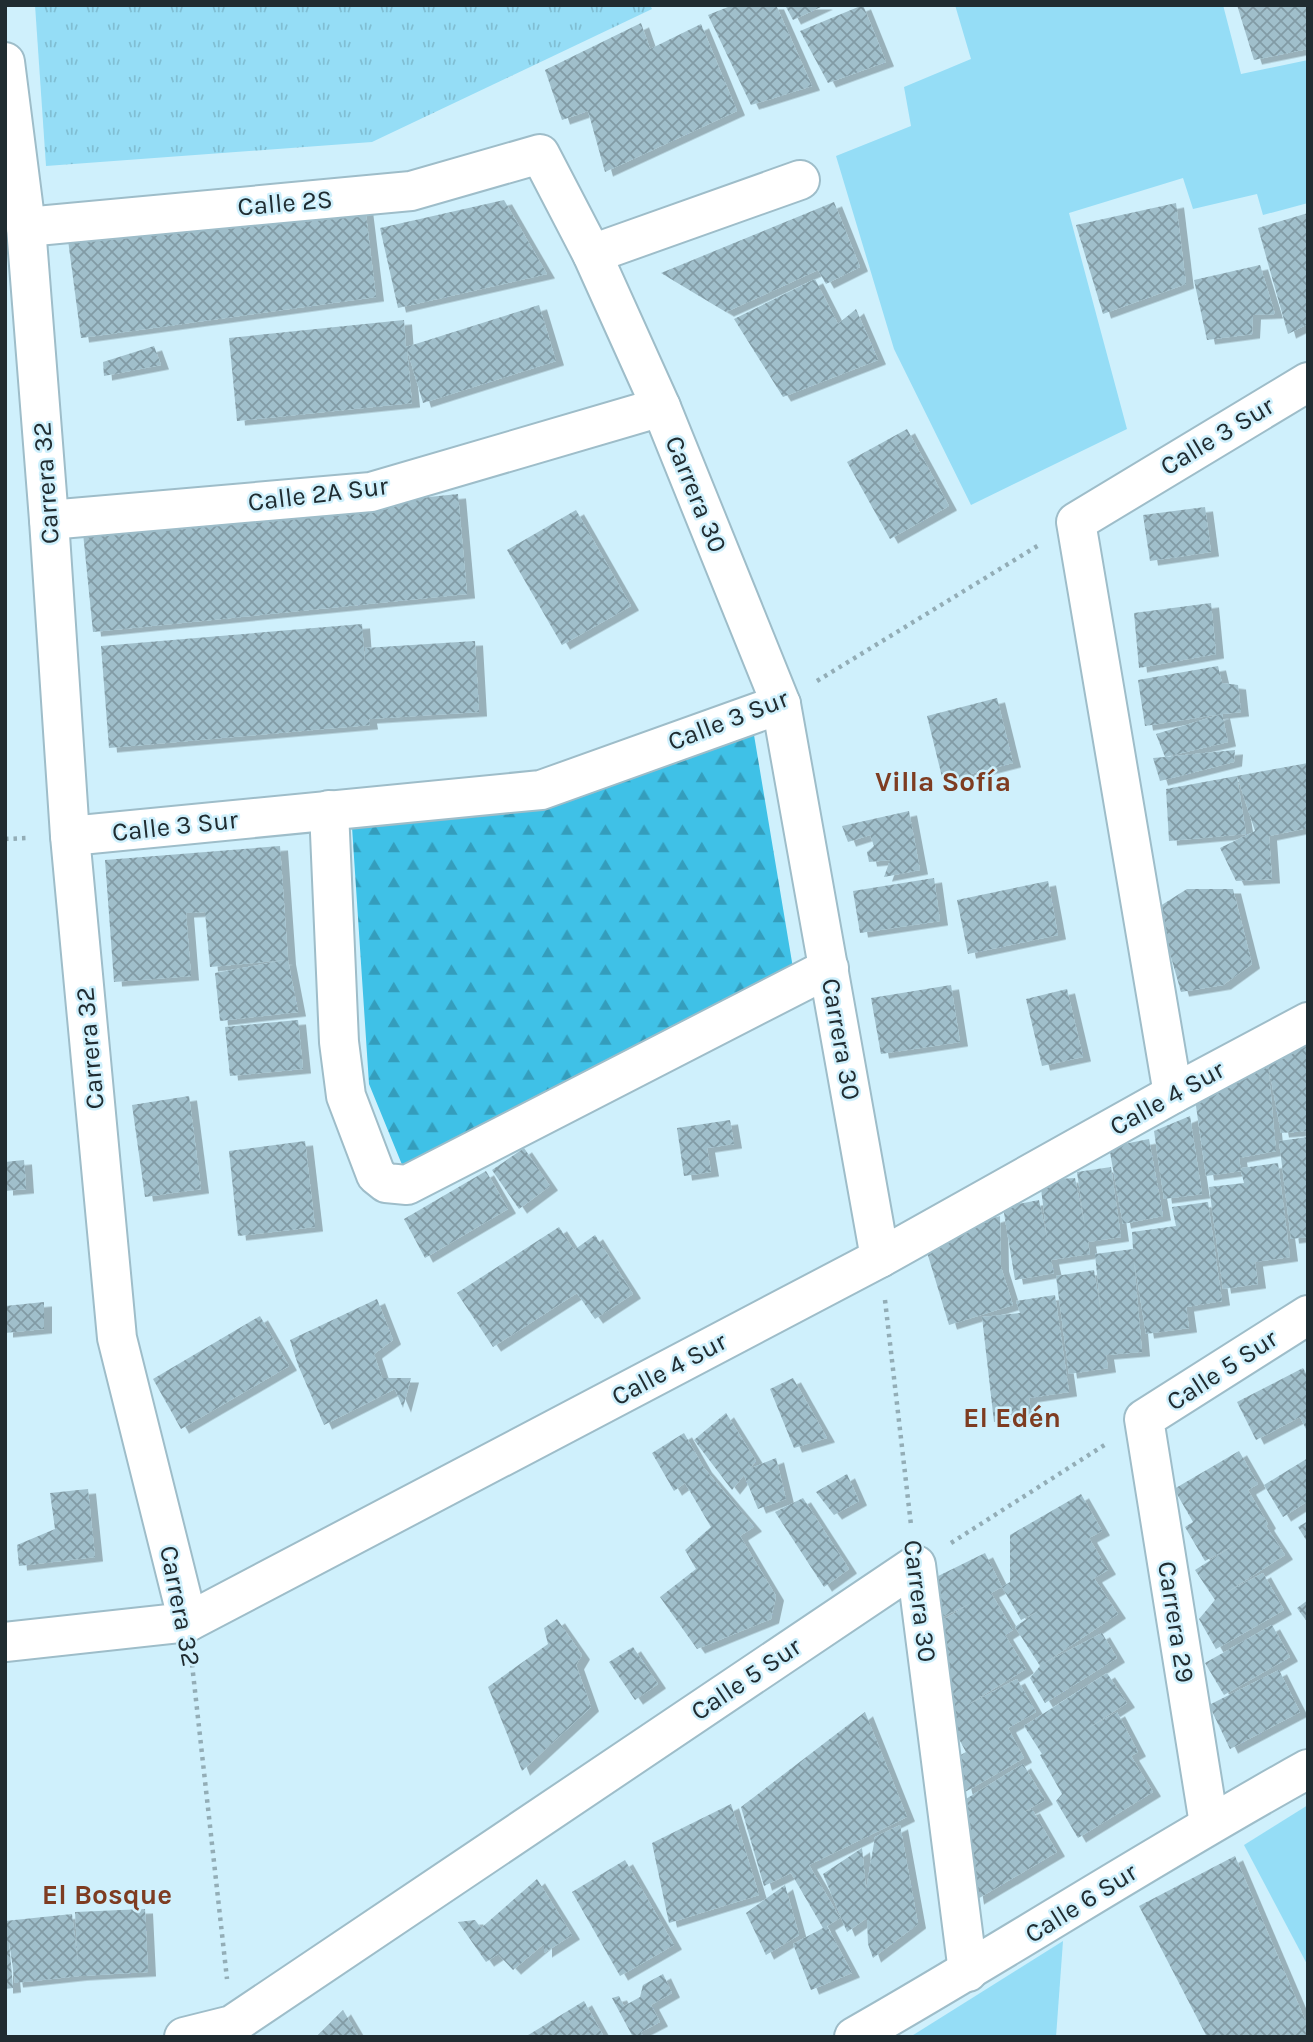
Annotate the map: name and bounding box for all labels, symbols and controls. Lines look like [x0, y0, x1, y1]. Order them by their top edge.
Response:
street label: Calle 2S [236, 183, 334, 223]
street label: Calle 3 Sur [1155, 390, 1280, 482]
street label: Carrera 32 [26, 421, 66, 545]
street label: Carrera 30 [659, 431, 733, 557]
street label: Calle 2A Sur [246, 470, 391, 518]
street label: Calle 3 Sur [663, 683, 793, 757]
district label: Villa Sofía [875, 765, 1011, 798]
street label: Calle 3 Sur [110, 804, 240, 848]
street label: Carrera 30 [815, 976, 867, 1102]
street label: Carrera 32 [69, 986, 111, 1110]
street label: Calle 4 Sur [1104, 1054, 1230, 1142]
street label: Calle 5 Sur [1161, 1322, 1284, 1417]
street label: Calle 4 Sur [606, 1325, 732, 1412]
district label: El Edén [963, 1401, 1061, 1434]
street label: Carrera 30 [897, 1538, 943, 1664]
street label: Carrera 32 [153, 1543, 207, 1669]
street label: Carrera 29 [1151, 1559, 1201, 1685]
street label: Calle 5 Sur [685, 1631, 807, 1727]
street label: Calle 6 Sur [1019, 1856, 1143, 1950]
district label: El Bosque [42, 1878, 172, 1911]

